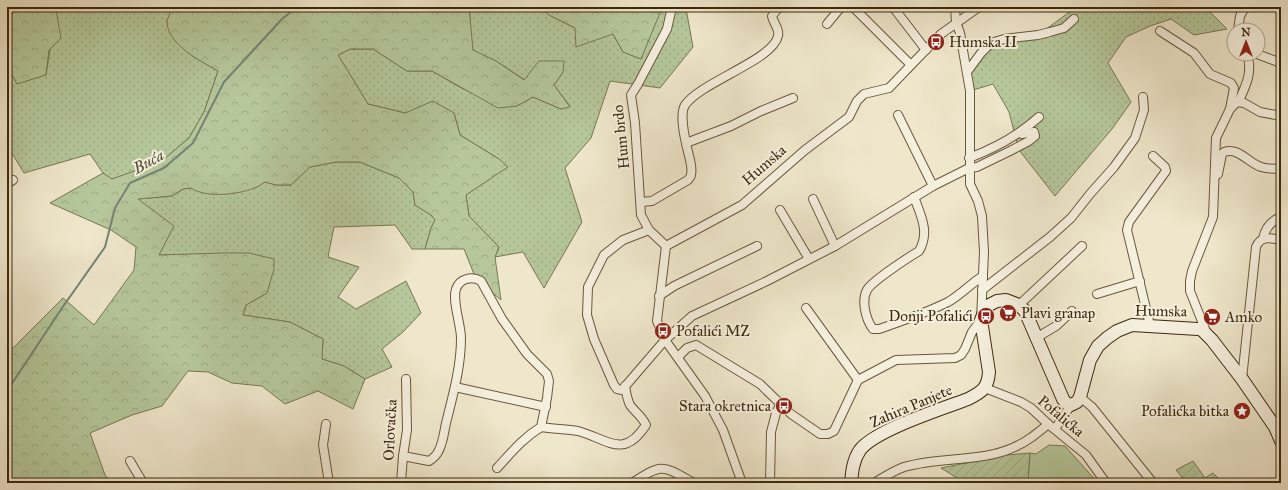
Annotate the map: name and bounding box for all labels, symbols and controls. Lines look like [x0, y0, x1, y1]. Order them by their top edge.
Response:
north arrow [1226, 22, 1266, 62]
text: N [1241, 26, 1251, 39]
bus stop icon: Humska II [926, 32, 946, 52]
place label: Humska II [949, 33, 1017, 51]
street label: Hum brdo [609, 104, 633, 170]
street label: Humska [738, 141, 790, 189]
water label: Buća [129, 145, 167, 178]
street label: Humska [1135, 302, 1188, 320]
supermarket icon: Plavi granap [998, 303, 1018, 323]
place label: Plavi granap [1021, 304, 1095, 322]
bus stop icon: Donji Pofalići [976, 306, 996, 326]
place label: Donji Pofalići [889, 307, 973, 325]
supermarket icon: Amko [1202, 307, 1222, 327]
place label: Amko [1224, 308, 1263, 326]
bus stop icon: Pofalići MZ [653, 321, 673, 341]
place label: Pofalići MZ [676, 322, 750, 340]
street label: Zahira Panjete [867, 381, 955, 431]
street label: Pofalićka [1034, 391, 1088, 441]
bus stop icon: Stara okretnica [774, 396, 794, 416]
place label: Stara okretnica [679, 397, 772, 415]
street label: Orlovačka [379, 398, 401, 461]
place icon: Pofalićka bitka [1232, 401, 1252, 421]
place label: Pofalićka bitka [1141, 402, 1230, 420]

